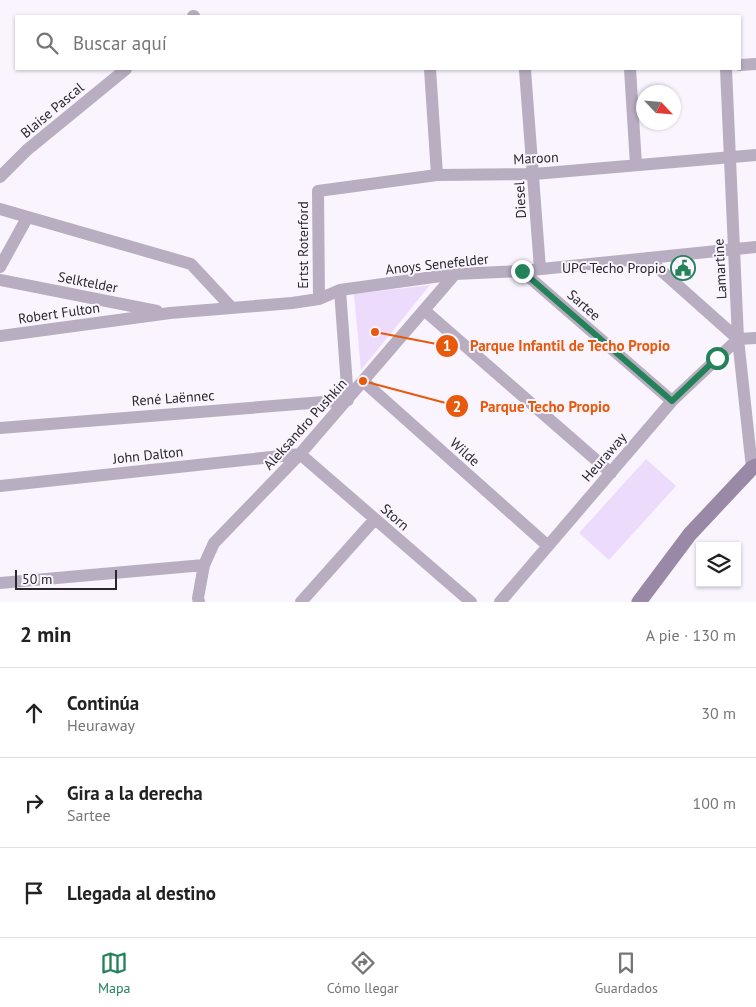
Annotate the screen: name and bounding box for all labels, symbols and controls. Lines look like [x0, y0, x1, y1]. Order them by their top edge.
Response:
search box [15, 15, 741, 70]
icon: search [33, 29, 61, 57]
text: Buscar aquí [73, 31, 167, 55]
street label: Blaise Pascal [17, 78, 87, 142]
north arrow [636, 85, 681, 130]
street label: Maroon [513, 148, 559, 168]
street label: Diesel [510, 181, 530, 219]
street label: Ertst Roterford [294, 201, 312, 289]
street label: Lamartine [709, 238, 731, 300]
street label: Anoys Senefelder [385, 250, 490, 278]
public building icon: UPC Techo Propio [670, 255, 696, 281]
place label: UPC Techo Propio [562, 259, 666, 277]
route end [511, 260, 534, 283]
street label: Selktelder [57, 267, 120, 297]
street label: Sartee [564, 286, 604, 324]
street label: Robert Fulton [17, 298, 101, 328]
callout: Parque Infantil de Techo Propio [435, 331, 680, 361]
text: 1 [443, 336, 451, 355]
text: Parque Infantil de Techo Propio [470, 336, 670, 355]
route start [706, 347, 729, 370]
street label: Aleksandro Pushkin [259, 375, 351, 473]
street label: René Laënnec [131, 386, 215, 410]
callout: Parque Techo Propio [445, 391, 620, 421]
text: 2 [453, 397, 461, 416]
text: Parque Techo Propio [480, 397, 610, 416]
street label: Heuraway [578, 428, 631, 485]
street label: Wilde [446, 434, 484, 470]
street label: John Dalton [111, 442, 184, 468]
street label: Storn [377, 500, 413, 534]
map controls [696, 542, 741, 587]
button: layers [696, 542, 741, 587]
scale bar [15, 567, 118, 590]
text: 50 m [22, 570, 52, 588]
text: 2 min [20, 621, 71, 648]
text: A pie · 130 m [646, 625, 736, 645]
text: Continúa [67, 691, 139, 715]
icon: ahead [20, 699, 48, 727]
text: 30 m [701, 703, 736, 723]
text: Heuraway [67, 715, 135, 735]
text: Gira a la derecha [67, 781, 203, 805]
icon: right [20, 789, 48, 817]
text: 100 m [693, 793, 736, 813]
text: Sartee [67, 805, 111, 825]
icon: arrive [20, 879, 48, 907]
text: Llegada al destino [67, 881, 216, 905]
tab: Mapa [98, 949, 131, 997]
tab: Cómo llegar [327, 949, 399, 997]
tab: Guardados [595, 949, 658, 997]

